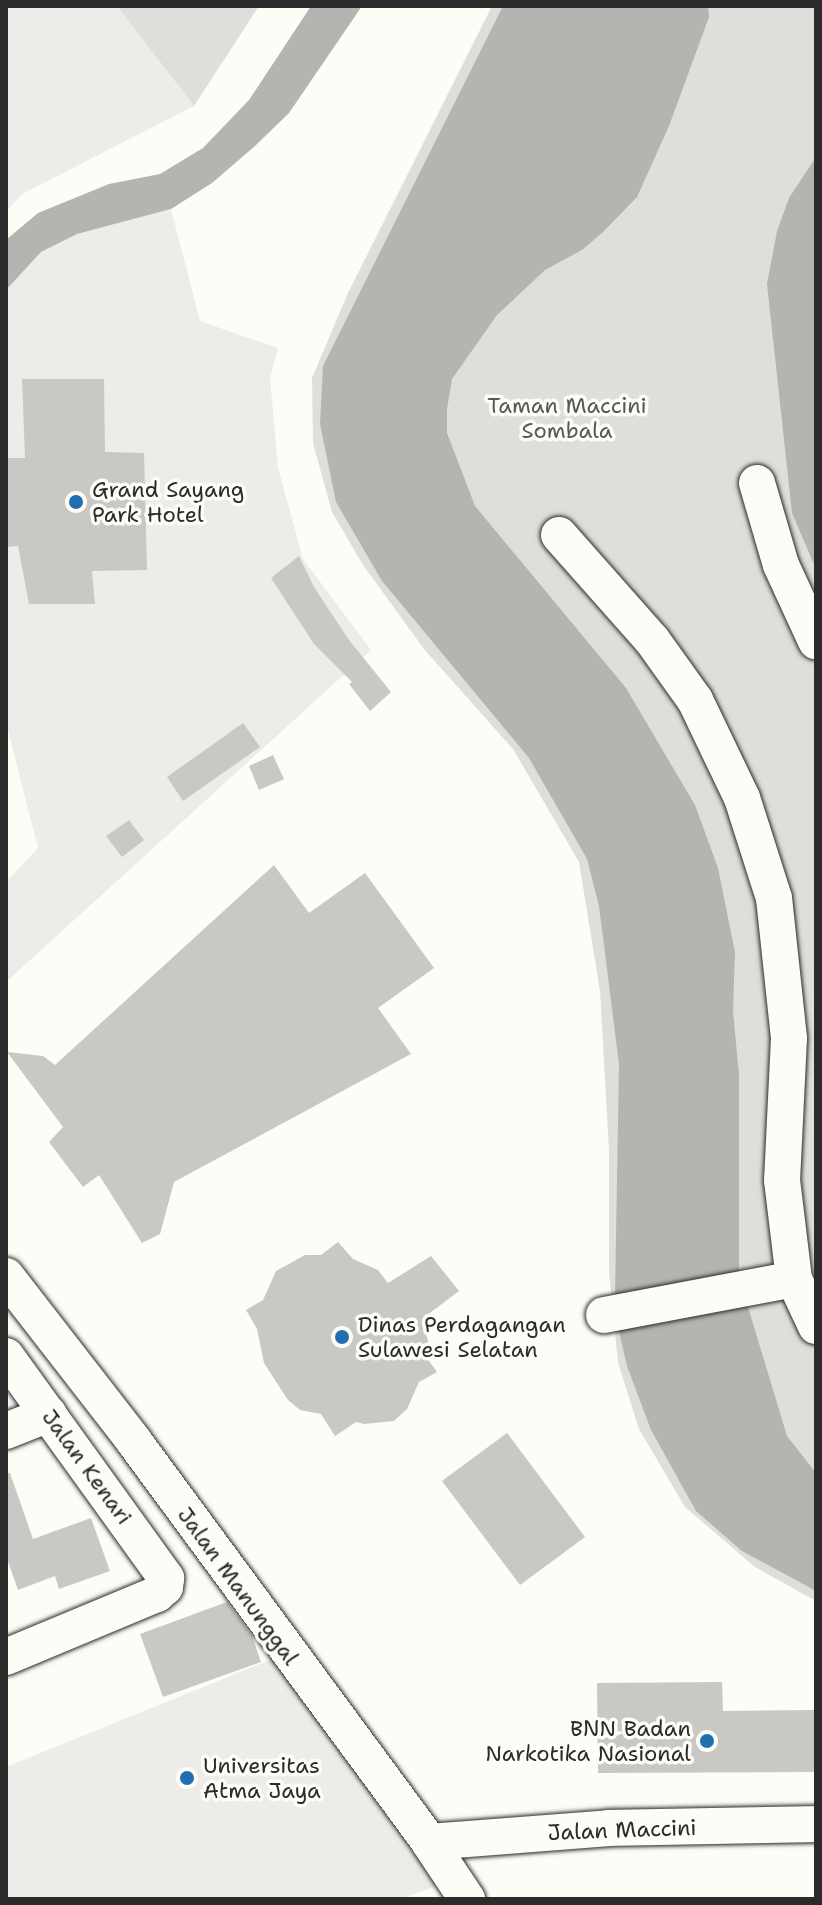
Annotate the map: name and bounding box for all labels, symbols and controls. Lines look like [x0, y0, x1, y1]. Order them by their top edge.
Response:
park label: Taman Maccini Sombala [487, 392, 647, 444]
place label: Grand Sayang Park Hotel [92, 476, 244, 528]
marker: Grand Sayang Park Hotel [67, 493, 85, 511]
place label: Dinas Perdagangan Sulawesi Selatan [358, 1311, 566, 1362]
marker: Dinas Perdagangan Sulawesi Selatan [333, 1328, 351, 1346]
street label: Jalan Kenari [36, 1404, 138, 1530]
street label: Jalan Manunggal [172, 1502, 304, 1670]
place label: BNN Badan Narkotika Nasional [485, 1715, 691, 1766]
marker: BNN Badan Narkotika Nasional [698, 1732, 716, 1750]
place label: Universitas Atma Jaya [203, 1752, 321, 1804]
marker: Universitas Atma Jaya [178, 1769, 196, 1787]
street label: Jalan Maccini [547, 1814, 697, 1846]

